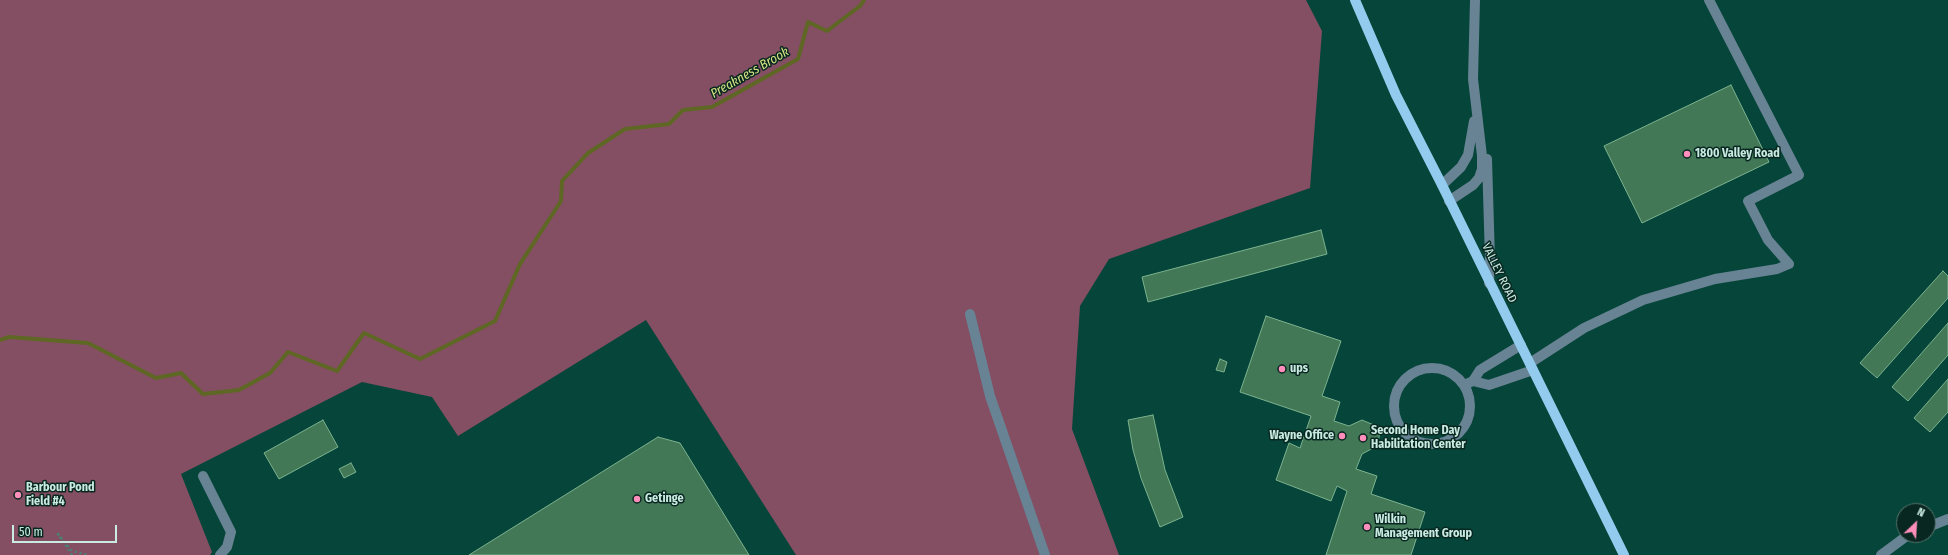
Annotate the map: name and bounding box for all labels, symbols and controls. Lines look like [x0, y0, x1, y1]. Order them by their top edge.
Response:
water label: Preakness Brook [708, 44, 792, 102]
place label: 1800 Valley Road [1695, 147, 1780, 161]
marker: 1800 Valley Road [1682, 149, 1692, 159]
street label: VALLEY ROAD [1478, 241, 1520, 305]
place label: ups [1290, 362, 1308, 376]
marker: ups [1277, 364, 1287, 374]
place label: Second Home Day Habilitation Center [1371, 424, 1466, 452]
place label: Wayne Office [1270, 429, 1334, 443]
marker: Wayne Office [1337, 431, 1347, 441]
marker: Second Home Day Habilitation Center [1358, 433, 1368, 443]
place label: Barbour Pond Field #4 [26, 481, 95, 509]
marker: Barbour Pond Field #4 [13, 490, 23, 500]
place label: Getinge [645, 492, 684, 506]
marker: Getinge [632, 494, 642, 504]
north arrow [1896, 503, 1936, 543]
text: N [1915, 505, 1927, 520]
place label: Wilkin Management Group [1375, 513, 1472, 541]
scale bar [14, 517, 119, 543]
marker: Wilkin Management Group [1362, 522, 1372, 532]
text: 50 m [19, 525, 43, 539]

